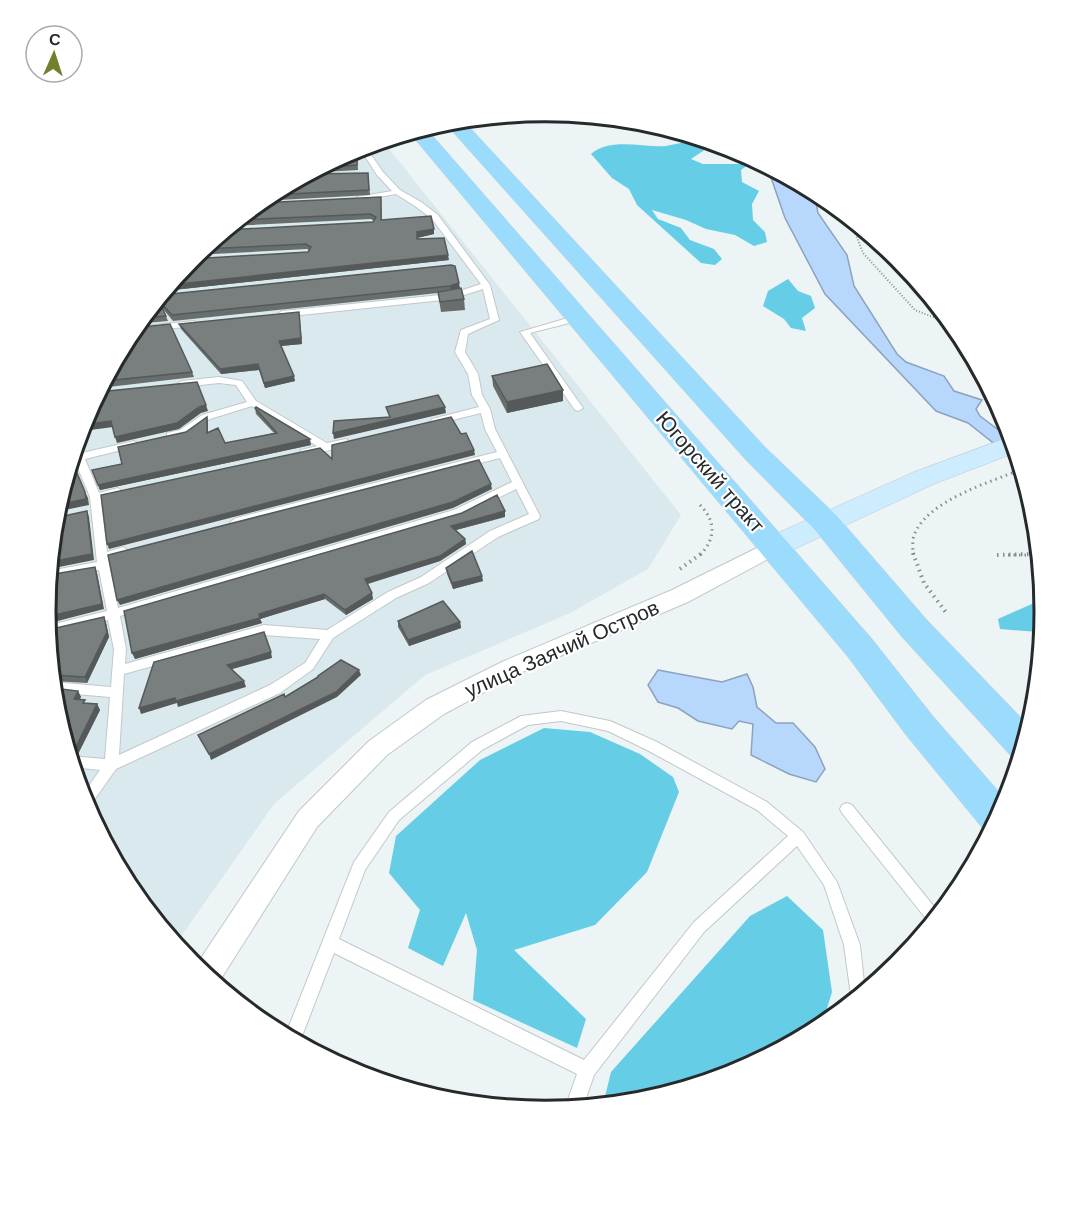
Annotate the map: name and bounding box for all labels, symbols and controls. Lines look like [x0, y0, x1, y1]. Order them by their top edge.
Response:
north arrow [24, 24, 84, 84]
text: С [48, 29, 62, 50]
street label: Югорский тракт [649, 405, 771, 539]
street label: улица Заячий Остров [460, 593, 664, 705]

